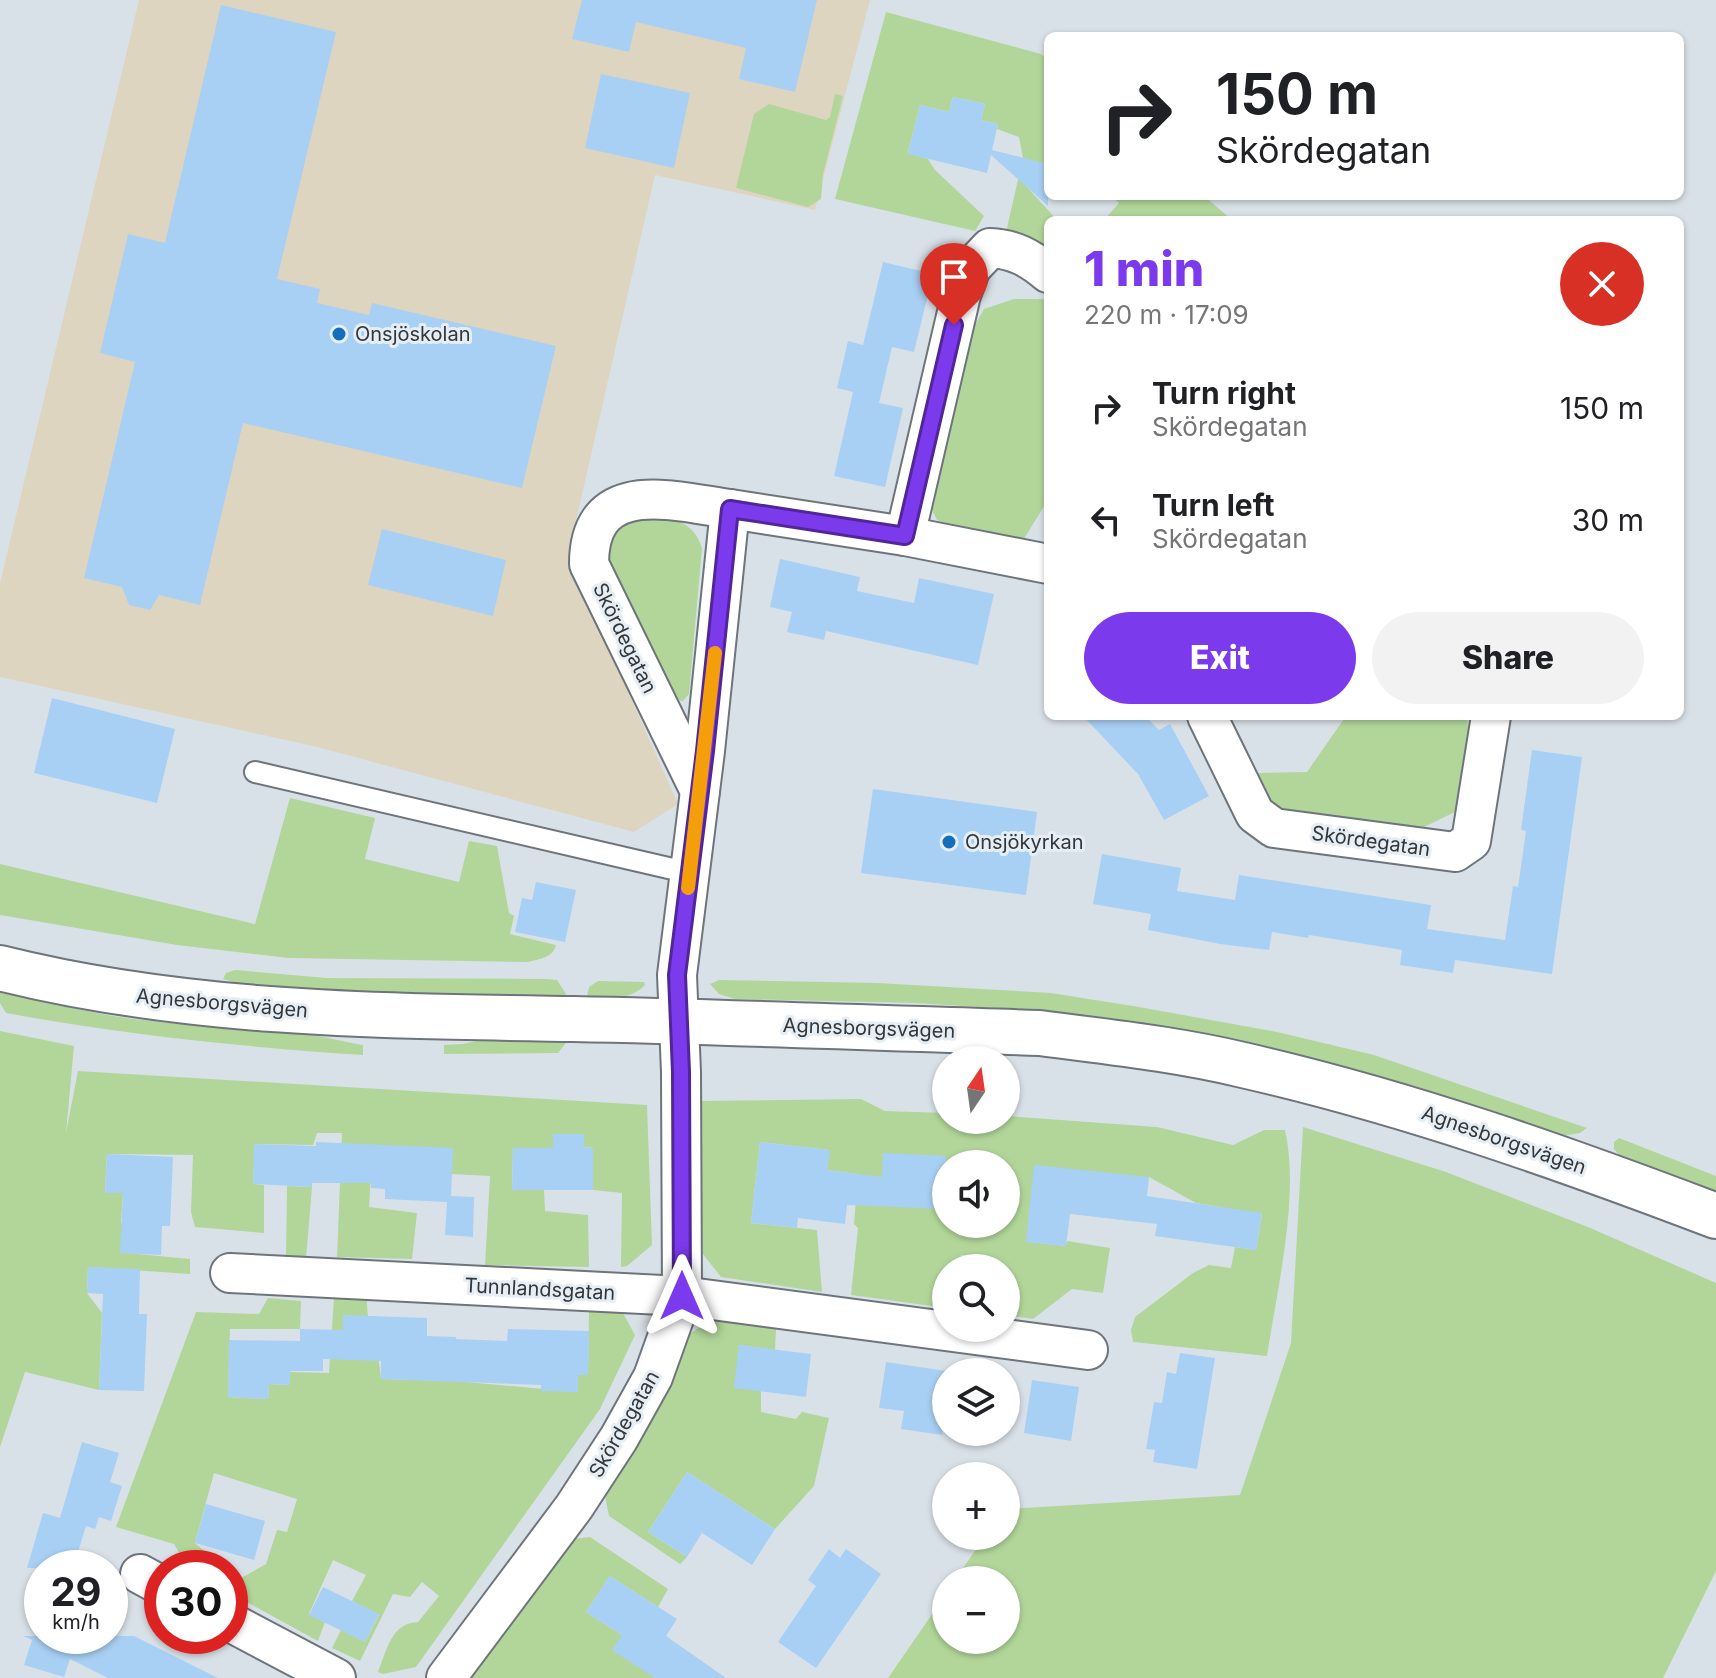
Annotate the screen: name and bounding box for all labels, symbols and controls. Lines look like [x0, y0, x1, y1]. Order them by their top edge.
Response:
text: 150 m [1216, 60, 1378, 128]
icon: right [1084, 64, 1188, 168]
text: Skördegatan [1216, 128, 1431, 172]
text: 1 min [1084, 239, 1204, 298]
button: close [1560, 242, 1644, 326]
pin [920, 243, 988, 325]
icon: arrive [932, 255, 976, 299]
text: 220 m · 17:09 [1084, 299, 1249, 330]
place label: Onsjöskolan [355, 322, 470, 346]
marker: Onsjöskolan [330, 325, 348, 343]
text: Turn right [1152, 375, 1296, 411]
icon: right [1084, 386, 1128, 430]
text: 150 m [1560, 390, 1644, 426]
text: Skördegatan [1152, 411, 1308, 442]
text: Turn left [1152, 487, 1274, 523]
icon: left [1084, 498, 1128, 542]
text: 30 m [1572, 502, 1644, 538]
text: Skördegatan [1152, 523, 1308, 554]
street label: Skördegatan [588, 579, 662, 697]
button: Exit [1084, 612, 1356, 704]
button: Share [1372, 612, 1644, 704]
street label: Skördegatan [1310, 821, 1432, 861]
place label: Onsjökyrkan [965, 830, 1084, 854]
marker: Onsjökyrkan [940, 833, 958, 851]
street label: Agnesborgsvägen [135, 984, 309, 1022]
street label: Agnesborgsvägen [782, 1013, 956, 1043]
north arrow [932, 1046, 1020, 1134]
map controls [932, 1046, 1020, 1654]
street label: Agnesborgsvägen [1419, 1101, 1589, 1179]
button: sound [932, 1150, 1020, 1238]
position arrow [640, 1254, 724, 1338]
button: search [932, 1254, 1020, 1342]
street label: Tunnlandsgatan [464, 1273, 616, 1305]
button: layers [932, 1358, 1020, 1446]
street label: Skördegatan [584, 1366, 664, 1482]
button: + [932, 1462, 1020, 1550]
speed limit sign: 30 [144, 1550, 248, 1654]
button: − [932, 1566, 1020, 1654]
text: 29 [50, 1567, 102, 1616]
text: km/h [52, 1610, 100, 1634]

